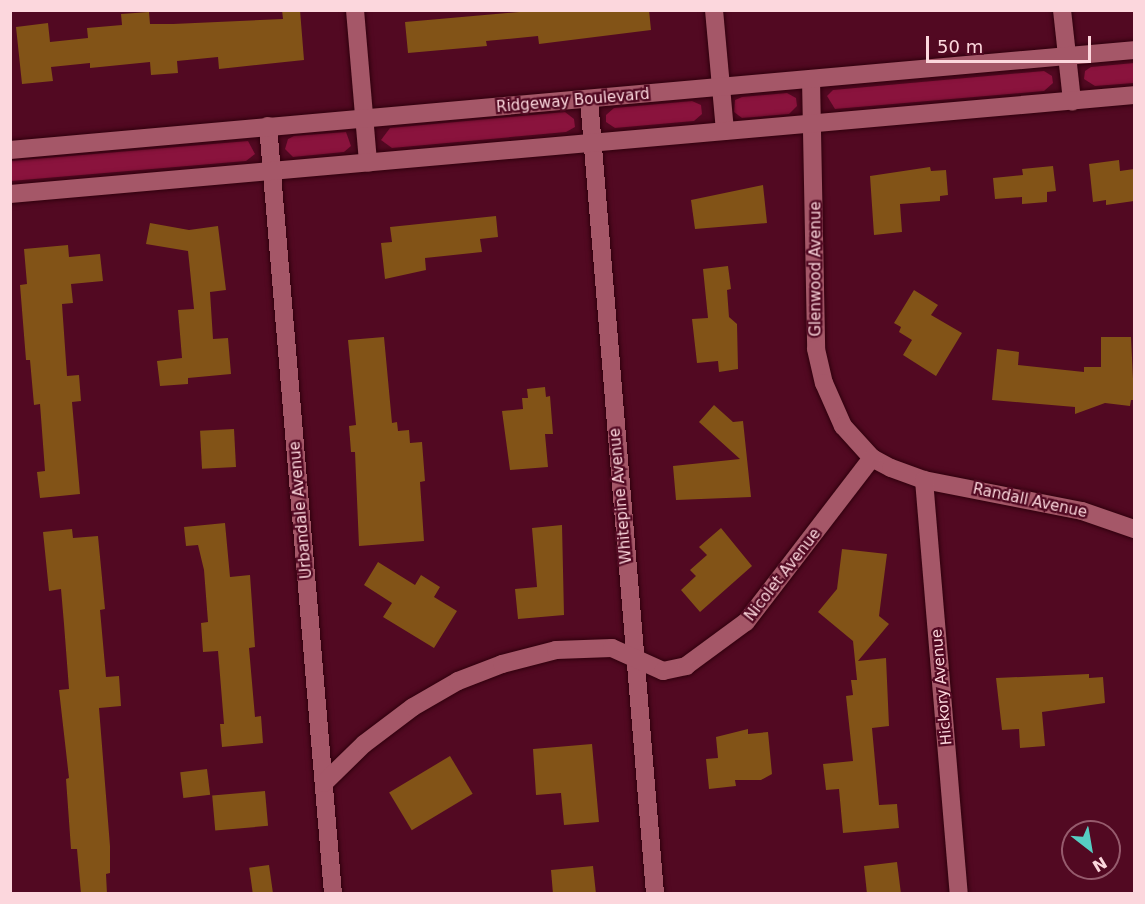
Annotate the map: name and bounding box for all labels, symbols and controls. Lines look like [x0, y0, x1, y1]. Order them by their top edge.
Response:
scale bar [929, 24, 1094, 62]
text: 50 m [937, 36, 983, 57]
street label: Ridgeway Boulevard [496, 85, 650, 117]
street label: Glenwood Avenue [807, 201, 825, 337]
street label: Whitepine Avenue [606, 427, 636, 565]
street label: Urbandale Avenue [286, 440, 316, 580]
street label: Randall Avenue [971, 480, 1089, 522]
street label: Nicolet Avenue [741, 525, 825, 625]
street label: Hickory Avenue [928, 628, 956, 746]
north arrow [1061, 820, 1121, 880]
text: N [1089, 853, 1110, 876]

